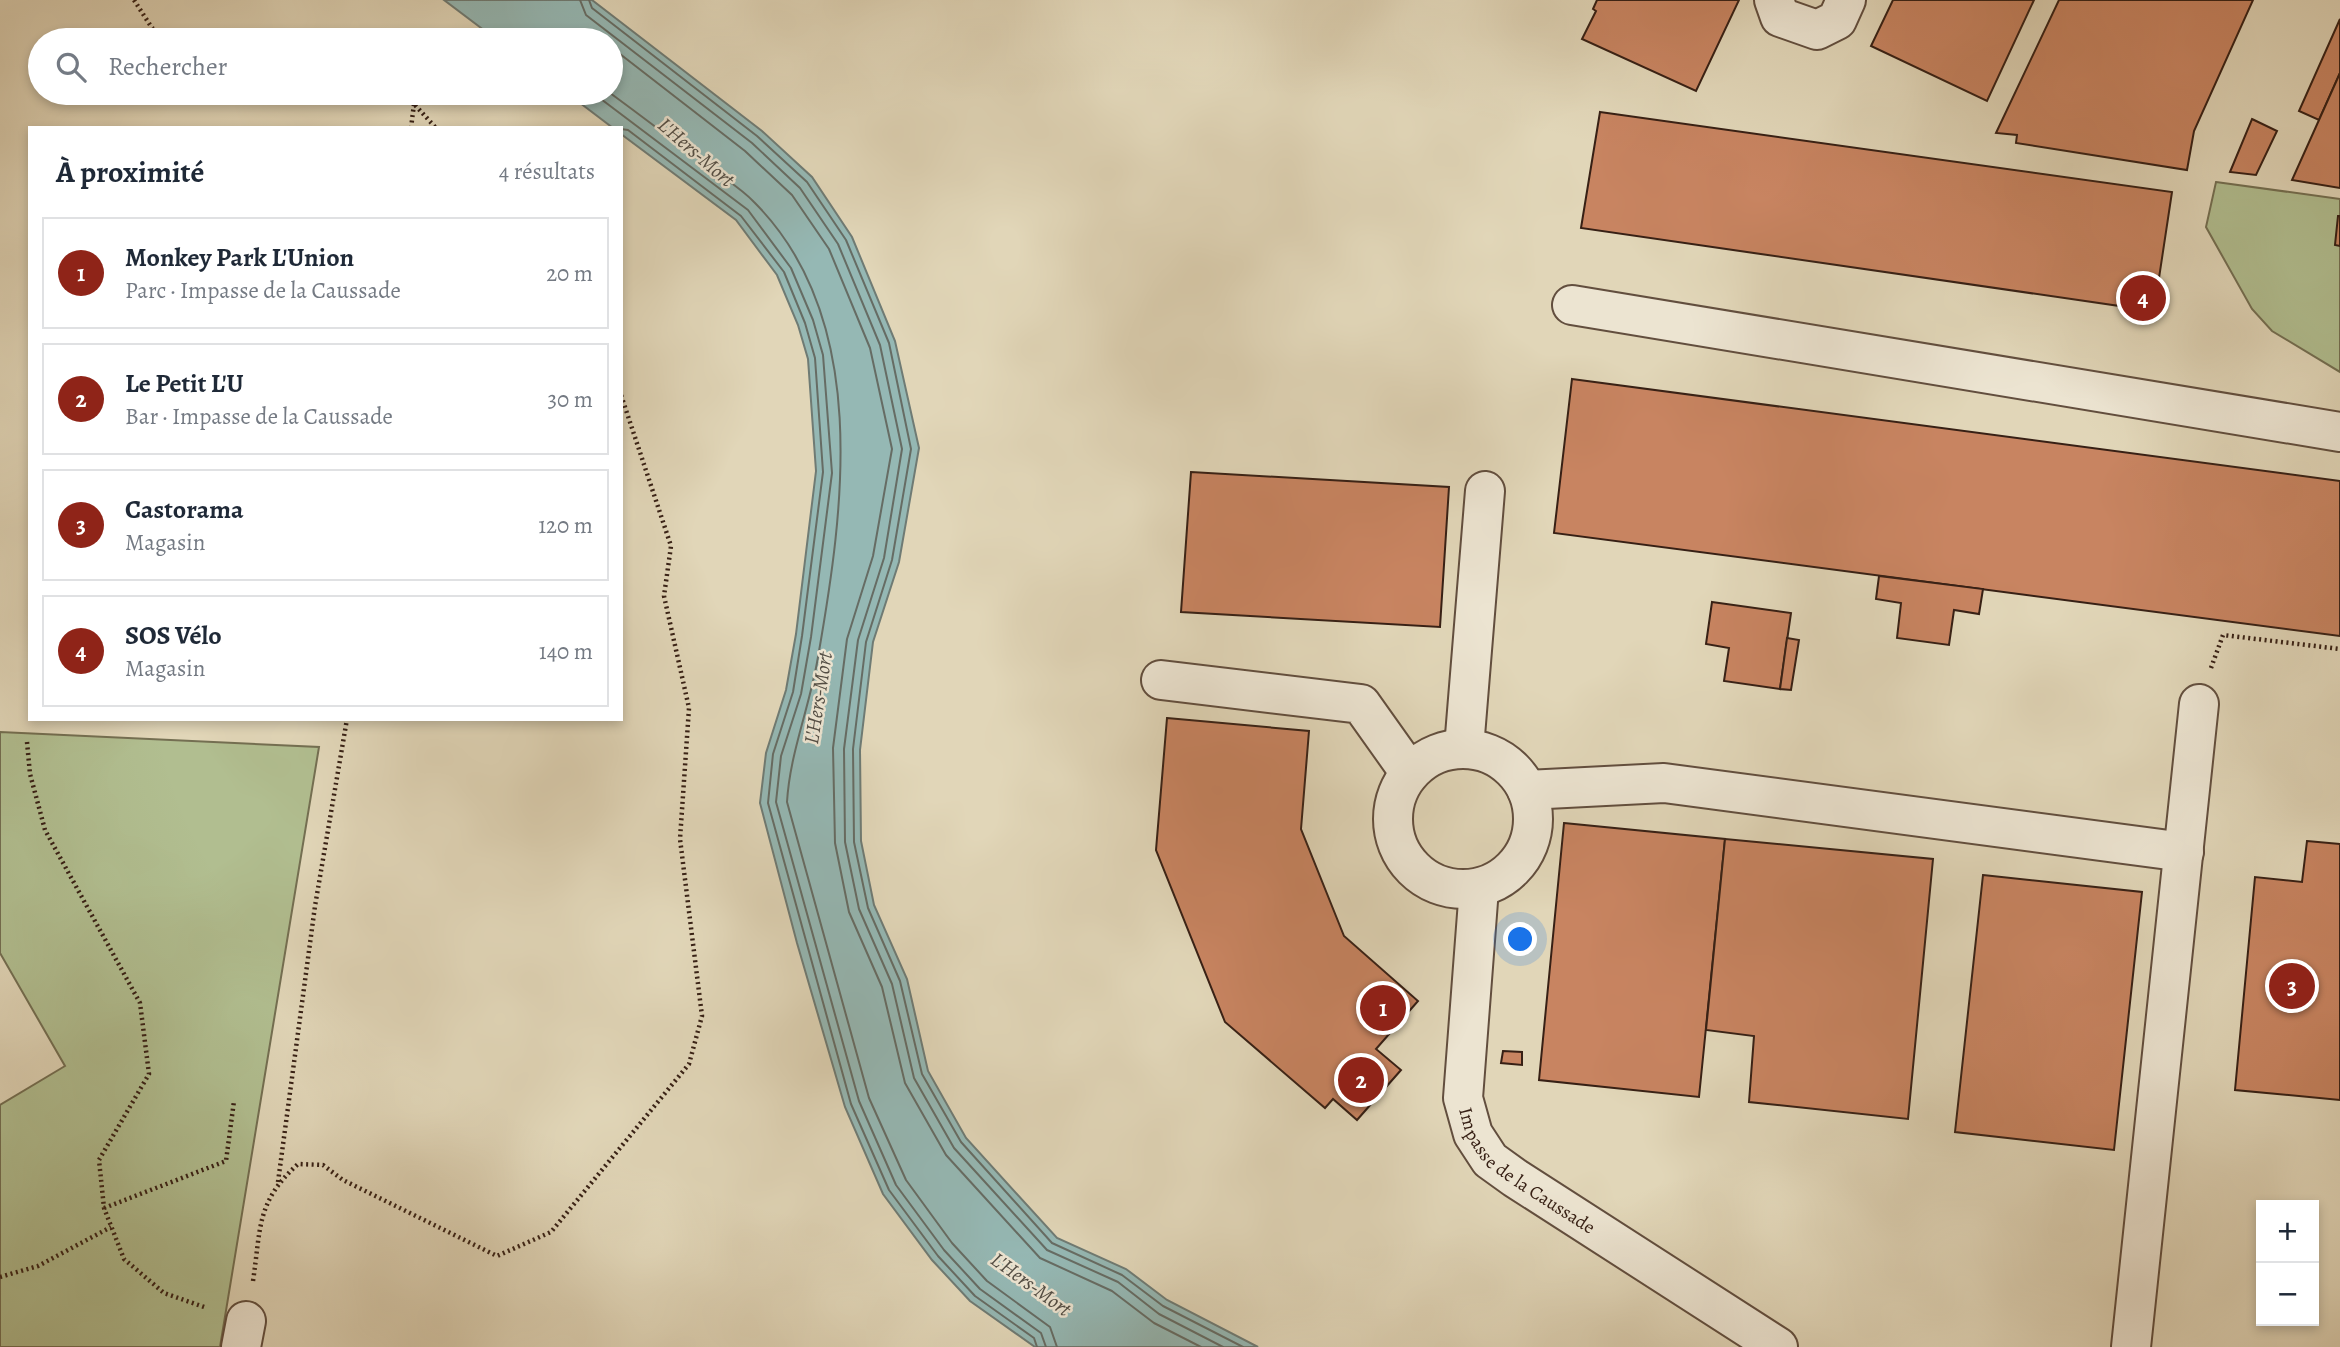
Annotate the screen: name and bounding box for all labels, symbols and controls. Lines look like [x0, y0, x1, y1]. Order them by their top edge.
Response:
search box [28, 28, 623, 105]
icon: search [52, 48, 90, 86]
text: Rechercher [108, 49, 228, 84]
water label: L'Hers-Mort [652, 111, 741, 194]
text: À proximité [56, 152, 204, 192]
text: 4 résultats [499, 156, 595, 187]
text: Monkey Park L'Union [125, 240, 354, 275]
text: 1 [77, 258, 85, 289]
text: 20 m [546, 258, 593, 289]
pin: 4 [2120, 272, 2166, 324]
text: Parc · Impasse de la Caussade [125, 275, 401, 306]
text: Le Petit L'U [125, 366, 244, 401]
text: 2 [75, 384, 87, 415]
text: 30 m [547, 384, 593, 415]
text: Bar · Impasse de la Caussade [125, 401, 393, 432]
text: Castorama [125, 492, 244, 527]
text: 3 [76, 510, 86, 541]
text: 120 m [538, 510, 593, 541]
text: Magasin [125, 527, 205, 558]
text: SOS Vélo [125, 618, 222, 653]
text: 4 [76, 636, 86, 667]
text: 140 m [539, 636, 593, 667]
water label: L'Hers-Mort [797, 649, 839, 746]
text: Magasin [125, 653, 205, 684]
your location [1503, 922, 1537, 956]
pin: 3 [2269, 960, 2315, 1012]
pin: 1 [1360, 982, 1406, 1034]
pin: 2 [1338, 1054, 1384, 1106]
street label: Impasse de la Caussade [1452, 1105, 1600, 1240]
map controls [2256, 1200, 2319, 1326]
button: + [2256, 1200, 2319, 1263]
water label: L'Hers-Mort [985, 1245, 1078, 1323]
button: − [2256, 1263, 2319, 1326]

